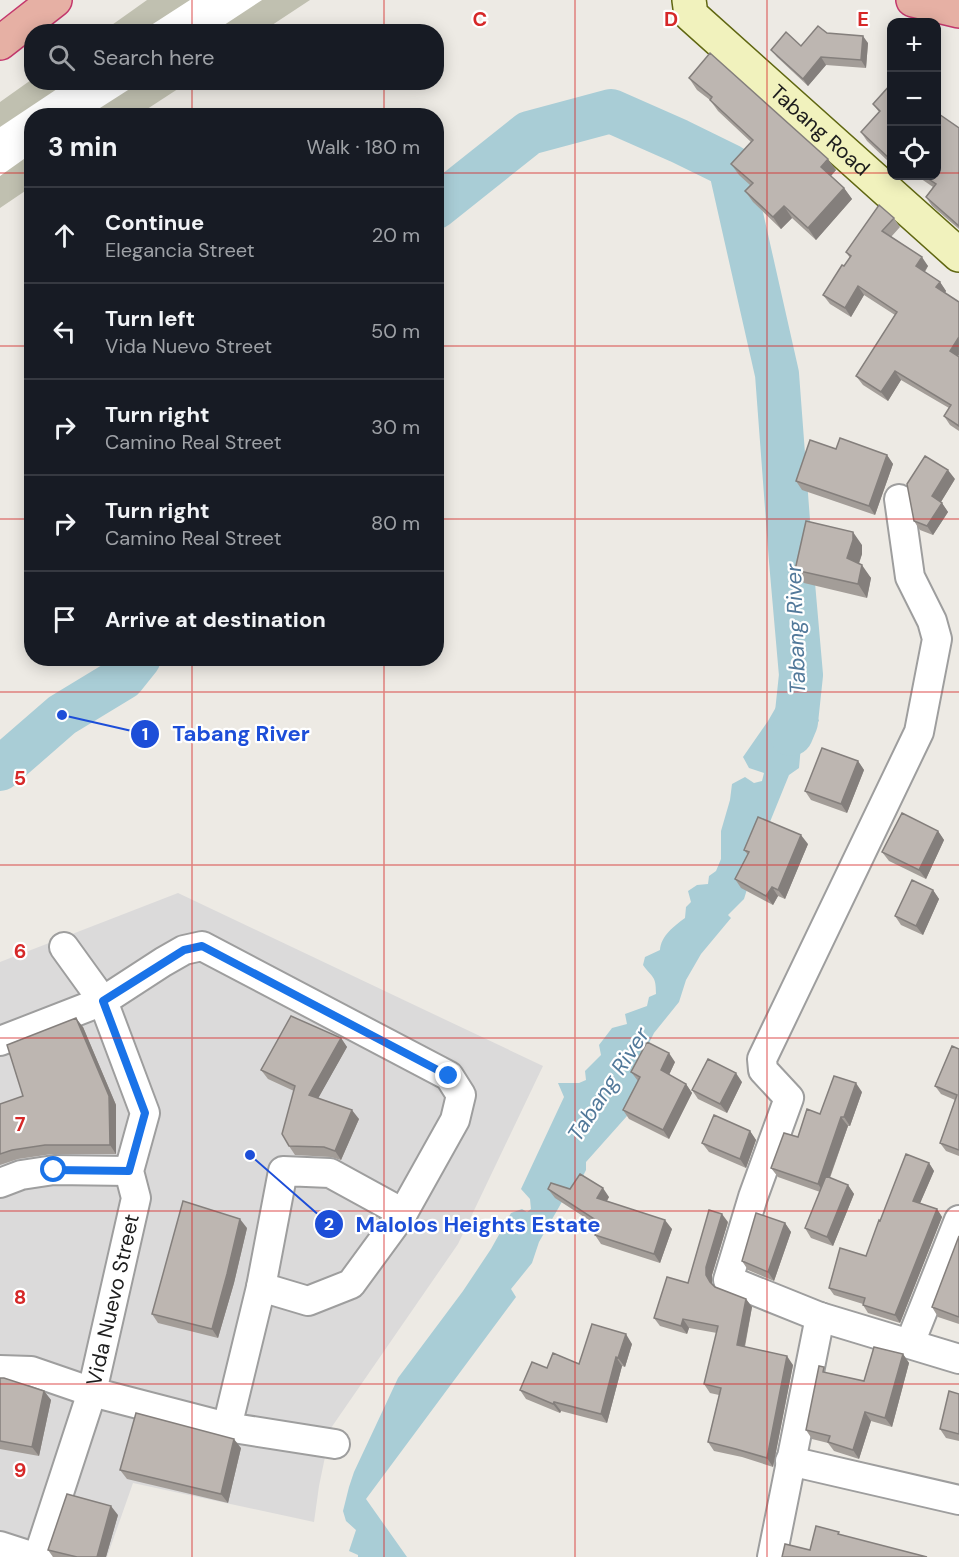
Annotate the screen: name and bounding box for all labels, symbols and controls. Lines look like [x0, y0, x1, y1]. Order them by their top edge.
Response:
text: C [473, 6, 487, 32]
text: D [664, 6, 678, 32]
text: E [857, 6, 869, 32]
map controls [887, 18, 941, 180]
button: + [887, 18, 941, 72]
search box [24, 24, 444, 90]
icon: search [45, 41, 78, 74]
text: Search here [93, 43, 214, 72]
button: − [887, 72, 941, 126]
street label: Tabang Road [764, 78, 876, 182]
button: locate [887, 126, 941, 180]
text: 3 min [48, 130, 117, 164]
text: Walk · 180 m [306, 134, 420, 160]
text: Continue [105, 208, 204, 237]
icon: ahead [48, 219, 81, 252]
text: 20 m [372, 222, 420, 248]
text: Elegancia Street [105, 237, 255, 263]
text: Turn left [105, 304, 195, 333]
icon: left [48, 315, 81, 348]
text: 50 m [371, 318, 420, 344]
text: Vida Nuevo Street [105, 333, 272, 359]
text: Turn right [105, 400, 210, 429]
icon: right [48, 411, 81, 444]
text: 30 m [371, 414, 420, 440]
text: Camino Real Street [105, 429, 281, 455]
text: Turn right [105, 496, 210, 525]
icon: right [48, 507, 81, 540]
text: 80 m [371, 510, 420, 536]
text: Camino Real Street [105, 525, 281, 551]
water label: Tabang River [779, 562, 812, 695]
icon: arrive [48, 603, 81, 636]
text: Arrive at destination [105, 605, 326, 634]
callout: Tabang River [130, 714, 321, 754]
text: Tabang River [172, 719, 310, 748]
text: 1 [142, 722, 148, 746]
text: 5 [14, 765, 26, 791]
text: 6 [14, 938, 26, 964]
water label: Tabang River [561, 1021, 657, 1147]
route end [435, 1062, 461, 1088]
text: 7 [15, 1111, 26, 1137]
route start [40, 1156, 66, 1182]
callout: Malolos Heights Estate [314, 1204, 613, 1244]
text: Malolos Heights Estate [356, 1210, 600, 1239]
street label: Vida Nuevo Street [80, 1211, 146, 1389]
text: 2 [324, 1212, 334, 1236]
text: 8 [14, 1284, 26, 1310]
text: 9 [14, 1457, 26, 1483]

